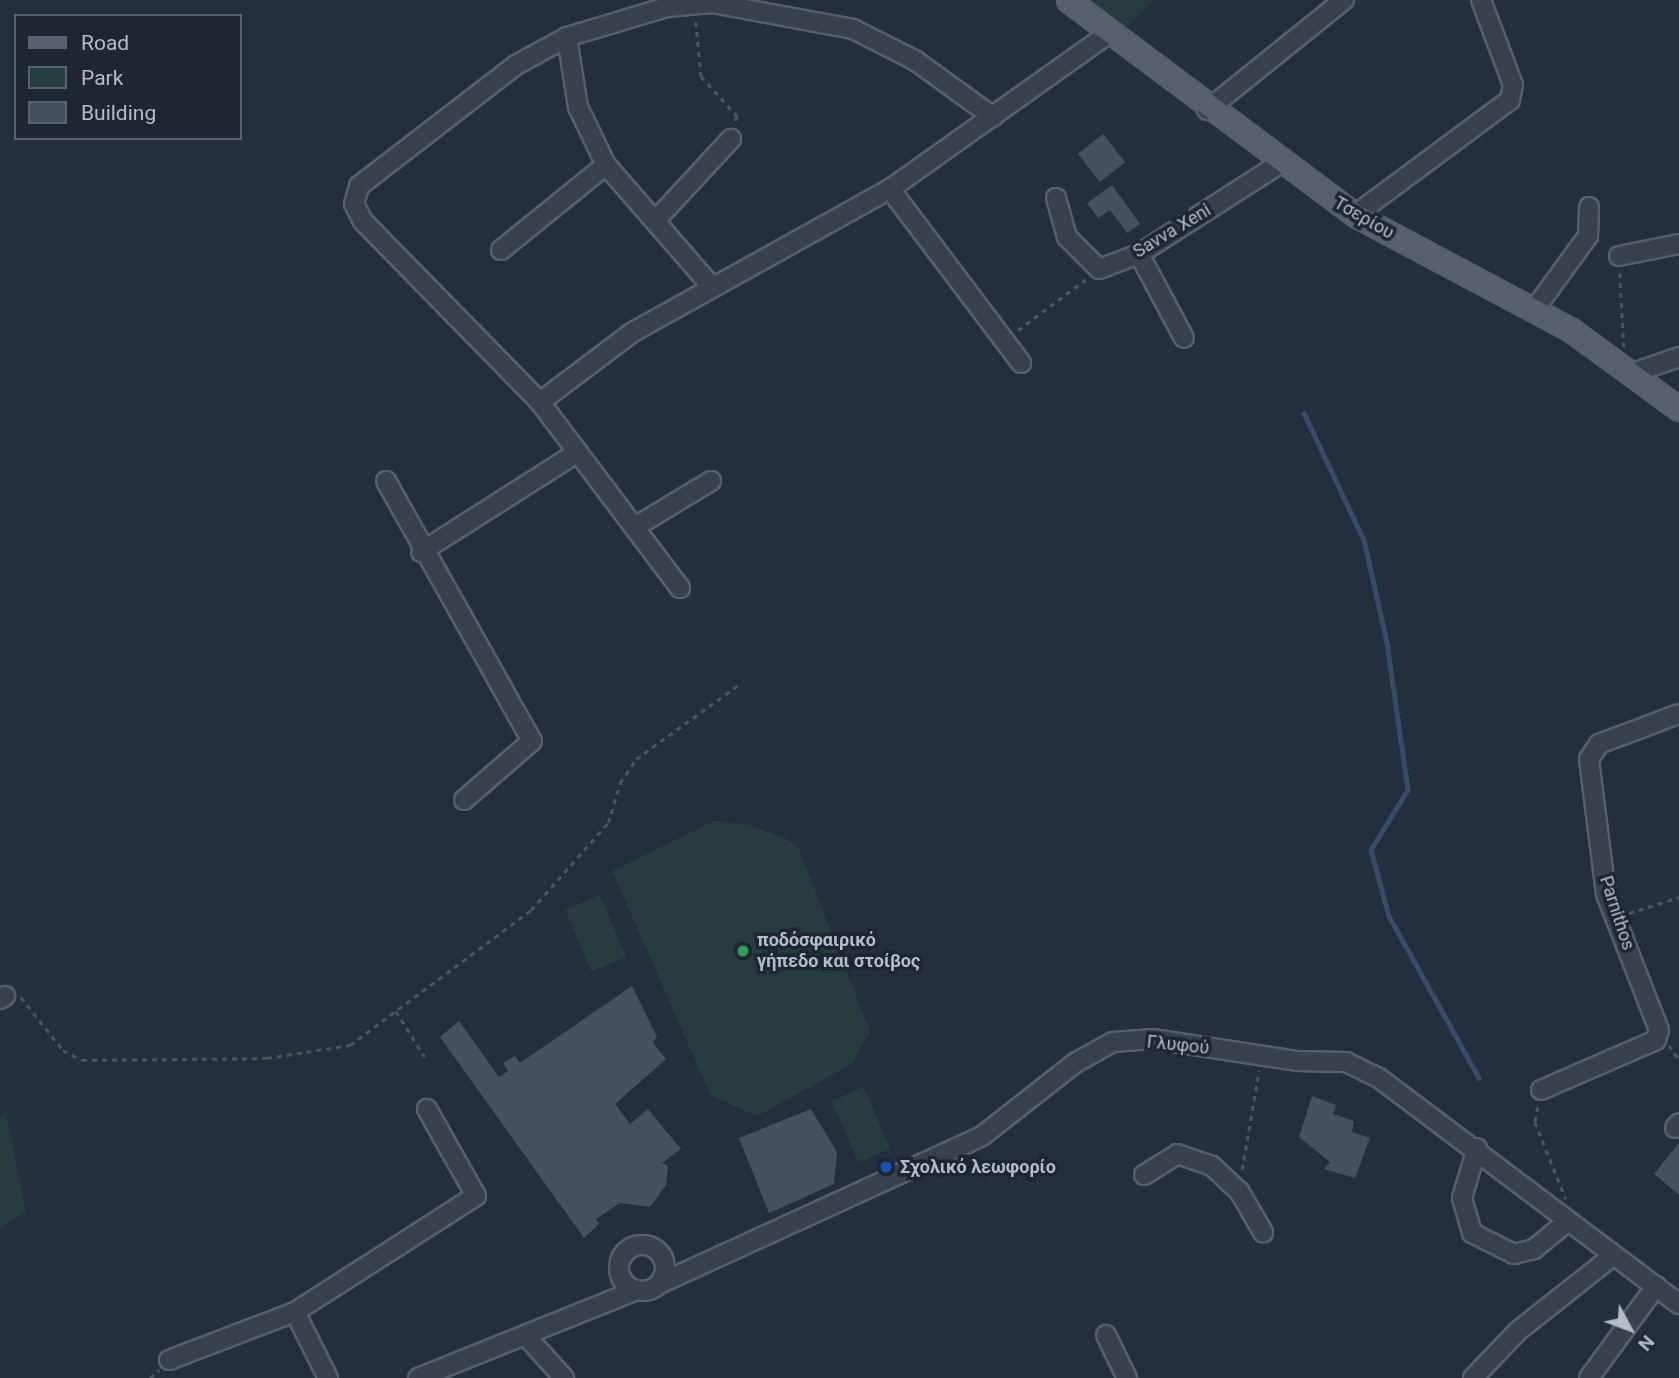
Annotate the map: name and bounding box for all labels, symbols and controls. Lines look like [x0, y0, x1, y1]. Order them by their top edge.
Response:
legend [14, 14, 242, 140]
text: Road [81, 31, 129, 55]
text: Park [81, 66, 123, 90]
text: Building [81, 101, 156, 125]
street label: Τσερίου [1330, 192, 1398, 244]
street label: Savva Xeni [1129, 199, 1215, 263]
street label: Parnithos [1595, 873, 1639, 953]
place label: ποδόσφαιρικό γήπεδο και στοίβος [757, 930, 920, 972]
marker: ποδόσφαιρικό γήπεδο και στοίβος [735, 943, 751, 959]
street label: Γλυφού [1146, 1031, 1210, 1059]
place label: Σχολικό λεωφορίο [900, 1156, 1056, 1178]
marker: Σχολικό λεωφορίο [878, 1159, 894, 1175]
north arrow [1595, 1294, 1665, 1364]
text: N [1633, 1331, 1659, 1356]

